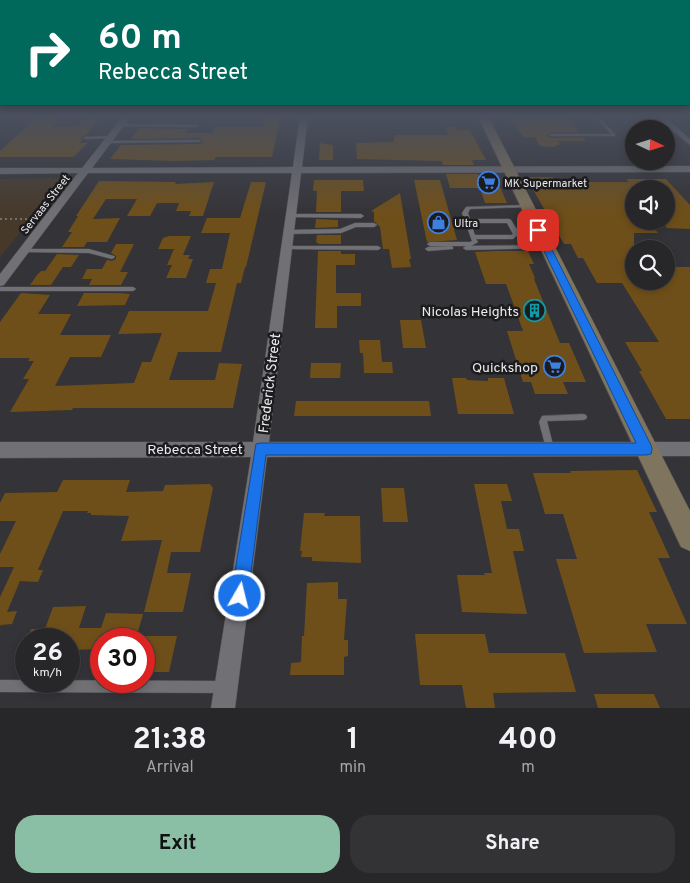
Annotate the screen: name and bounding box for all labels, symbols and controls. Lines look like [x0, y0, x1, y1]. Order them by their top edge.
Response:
text: 60 m [98, 17, 182, 61]
icon: right [15, 20, 80, 85]
text: Rebecca Street [98, 60, 248, 87]
north arrow [625, 120, 675, 170]
map controls [625, 120, 675, 290]
supermarket icon: MK Supermarket [476, 171, 500, 195]
street label: Servaas Street [18, 172, 73, 237]
place label: MK Supermarket [504, 177, 587, 191]
button: sound [625, 180, 675, 230]
pin [517, 209, 559, 251]
shop icon: Ultra [426, 211, 450, 235]
icon: arrive [524, 216, 552, 244]
place label: Ultra [454, 217, 478, 231]
button: search [625, 240, 675, 290]
building icon: Nicolas Heights [523, 299, 547, 323]
place label: Nicolas Heights [422, 304, 519, 321]
street label: Frederick Street [256, 332, 285, 434]
supermarket icon: Quickshop [542, 355, 566, 379]
place label: Quickshop [472, 360, 538, 377]
street label: Rebecca Street [147, 442, 243, 459]
position arrow [213, 569, 265, 621]
speed limit sign: 30 [90, 628, 155, 693]
text: 26 [32, 638, 63, 670]
text: km/h [33, 665, 62, 681]
text: 21:38 [133, 722, 207, 759]
text: 1 [347, 722, 359, 759]
text: 400 [499, 722, 557, 759]
text: Arrival [146, 758, 194, 778]
text: min [340, 758, 366, 778]
text: m [521, 758, 535, 778]
button: Exit [15, 815, 340, 873]
button: Share [350, 815, 675, 873]

